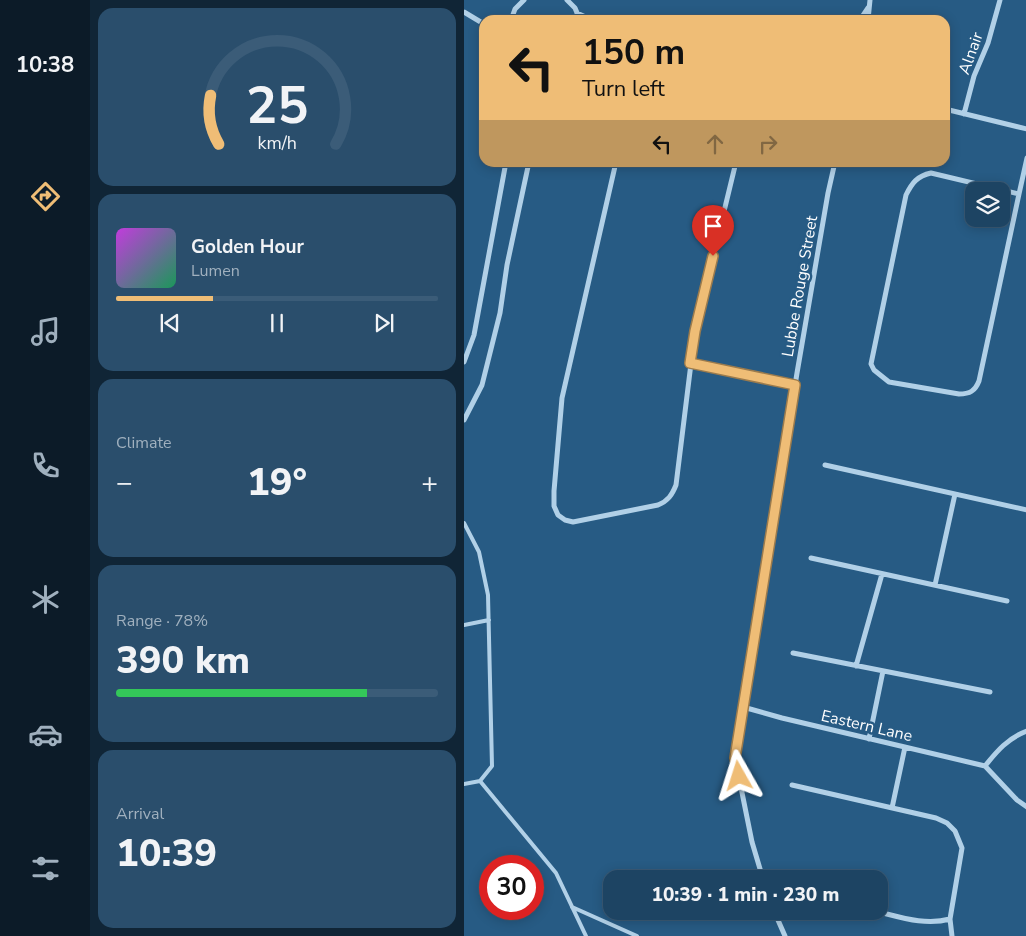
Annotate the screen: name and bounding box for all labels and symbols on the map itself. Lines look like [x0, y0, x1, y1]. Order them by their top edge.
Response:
street label: Alnair [953, 29, 989, 78]
pin [692, 205, 734, 256]
street label: Lubbe Rouge Street [777, 214, 823, 358]
street label: Eastern Lane [819, 705, 915, 747]
position arrow [712, 749, 764, 801]
speed limit sign: 30 [479, 855, 544, 920]

